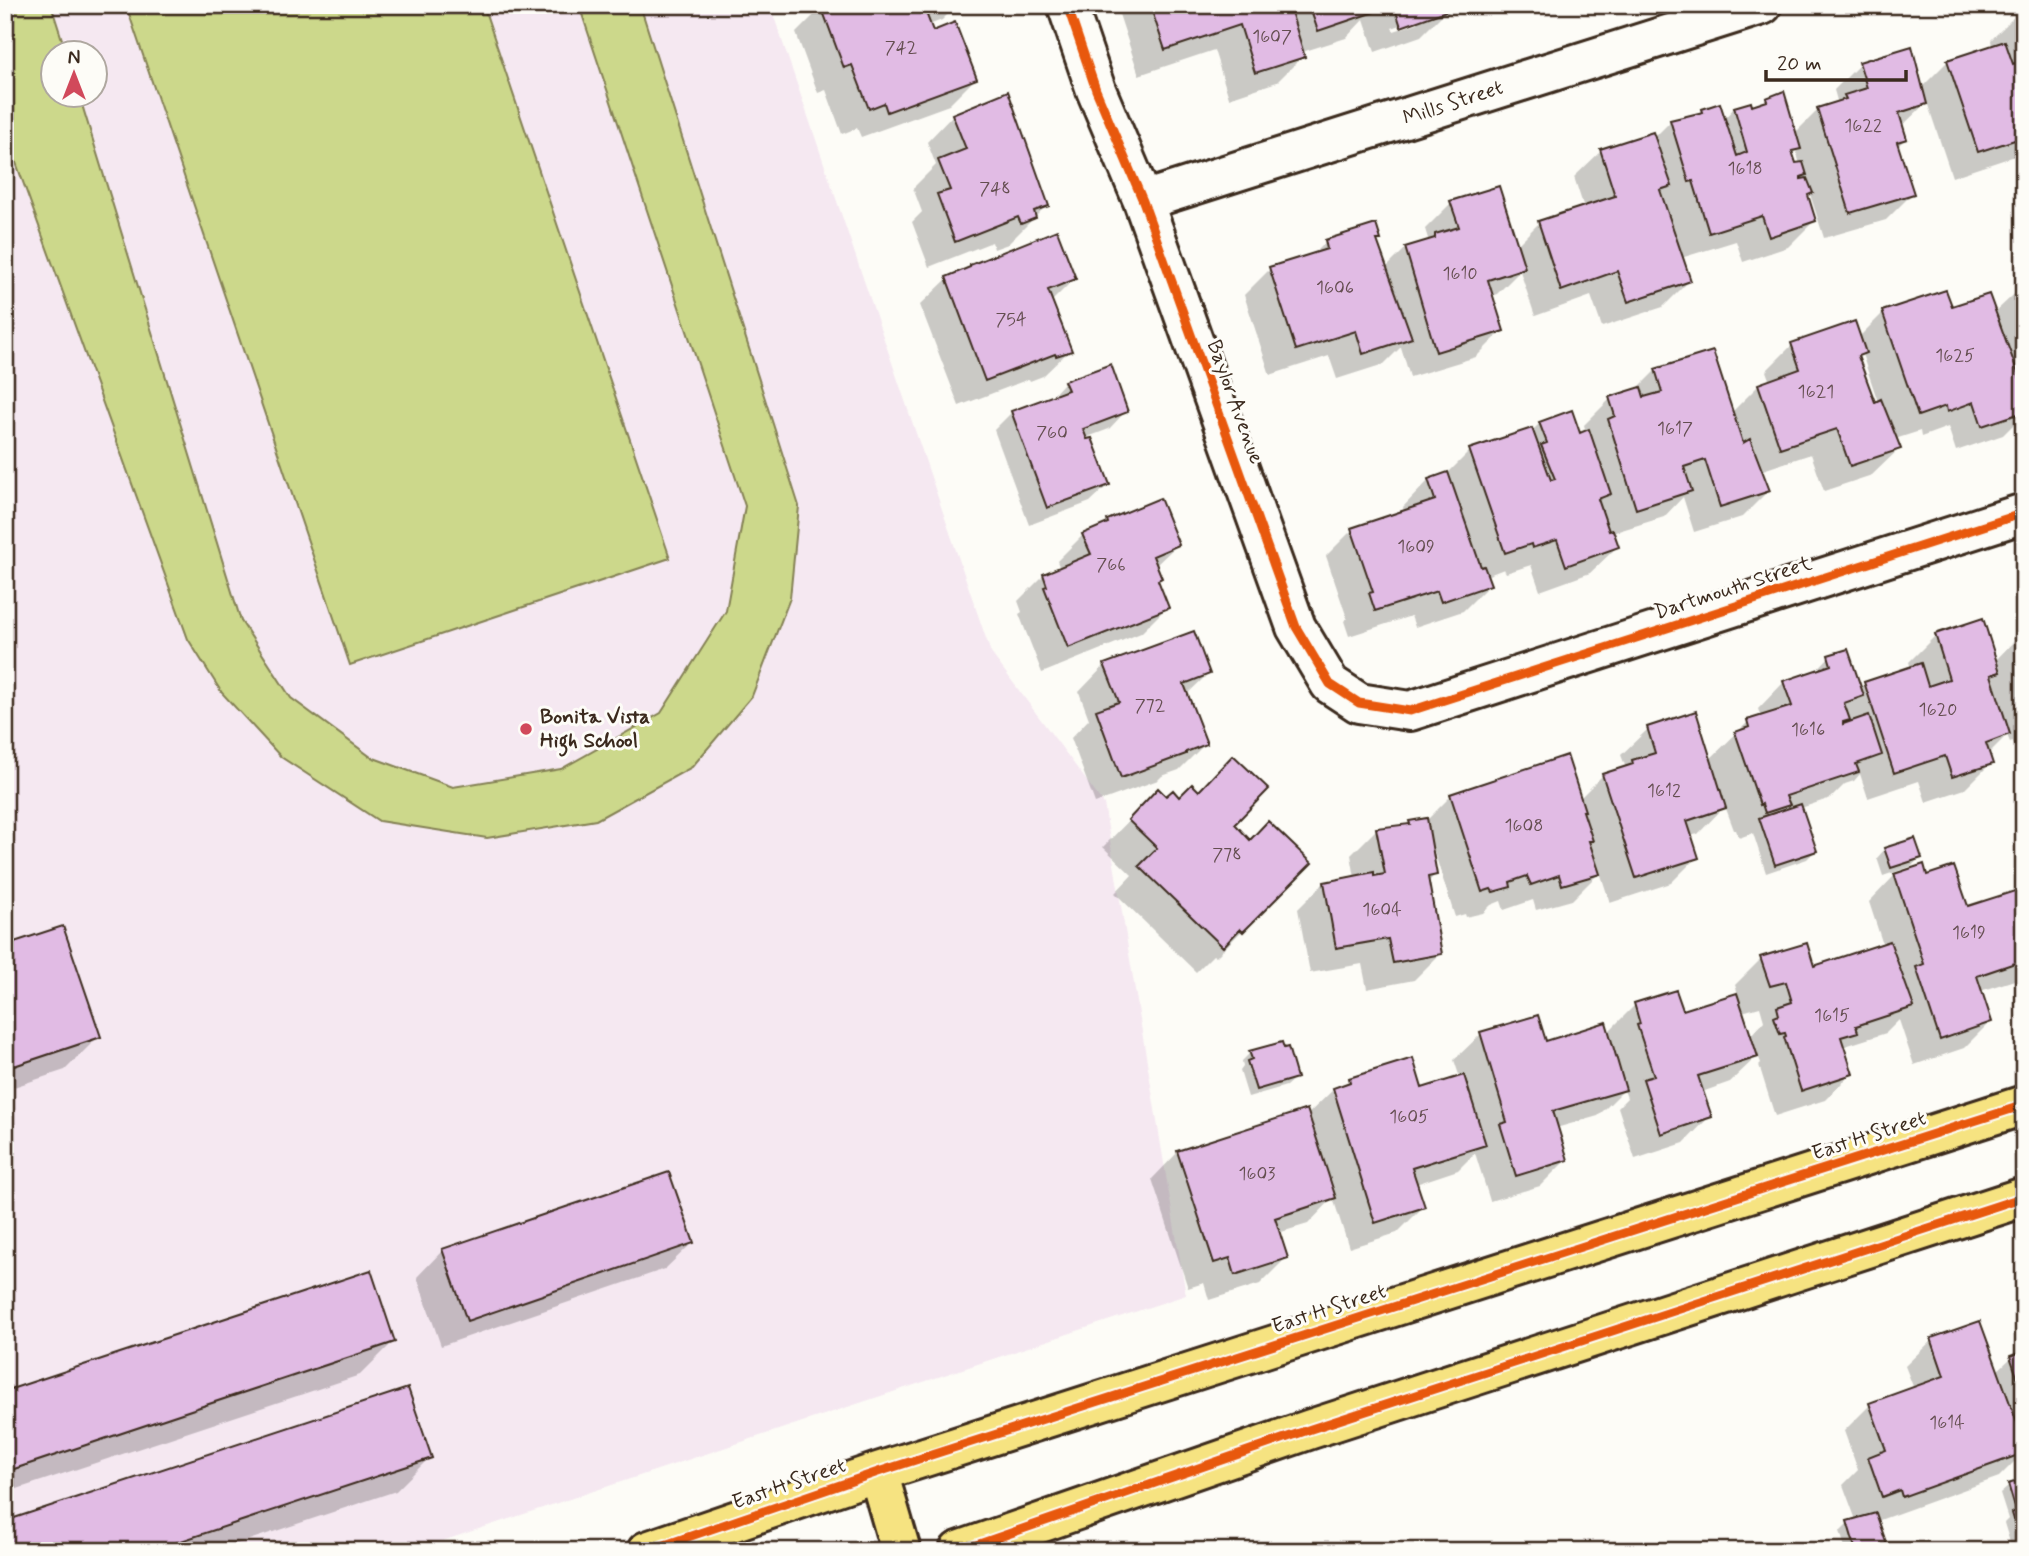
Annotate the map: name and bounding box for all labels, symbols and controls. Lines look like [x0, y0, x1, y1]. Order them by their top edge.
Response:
house number: 1607 [1252, 25, 1292, 49]
house number: 742 [885, 36, 918, 60]
north arrow [38, 38, 108, 108]
scale bar [1766, 38, 1906, 82]
text: N [68, 46, 80, 71]
text: 20 m [1777, 50, 1822, 78]
street label: Mills Street [1399, 74, 1507, 132]
house number: 1622 [1844, 114, 1882, 138]
house number: 1618 [1727, 157, 1763, 181]
house number: 748 [979, 177, 1011, 201]
house number: 1610 [1442, 262, 1478, 286]
house number: 1606 [1316, 276, 1354, 300]
house number: 754 [995, 308, 1027, 332]
street label: Baylor Avenue [1200, 336, 1270, 468]
house number: 1625 [1935, 344, 1975, 368]
house number: 1621 [1798, 380, 1834, 404]
house number: 1617 [1657, 417, 1693, 441]
house number: 760 [1036, 421, 1068, 445]
house number: 1609 [1397, 535, 1435, 559]
street label: Dartmouth Street [1651, 549, 1816, 627]
house number: 766 [1096, 553, 1126, 577]
house number: 772 [1135, 694, 1166, 718]
house number: 1620 [1919, 698, 1957, 722]
place label: Bonita Vista High School [540, 703, 650, 757]
house number: 1616 [1791, 718, 1825, 742]
marker: Bonita Vista High School [518, 721, 534, 737]
house number: 1612 [1647, 779, 1681, 803]
house number: 1608 [1505, 814, 1543, 838]
house number: 778 [1212, 843, 1242, 867]
house number: 1604 [1362, 898, 1402, 922]
house number: 1619 [1952, 921, 1986, 945]
house number: 1615 [1814, 1004, 1850, 1028]
street label: East H Street [1808, 1104, 1930, 1168]
house number: 1605 [1389, 1105, 1429, 1129]
house number: 1603 [1239, 1162, 1275, 1186]
street label: East H Street [1268, 1277, 1390, 1341]
house number: 1614 [1929, 1411, 1965, 1435]
street label: East H Street [728, 1451, 850, 1517]

